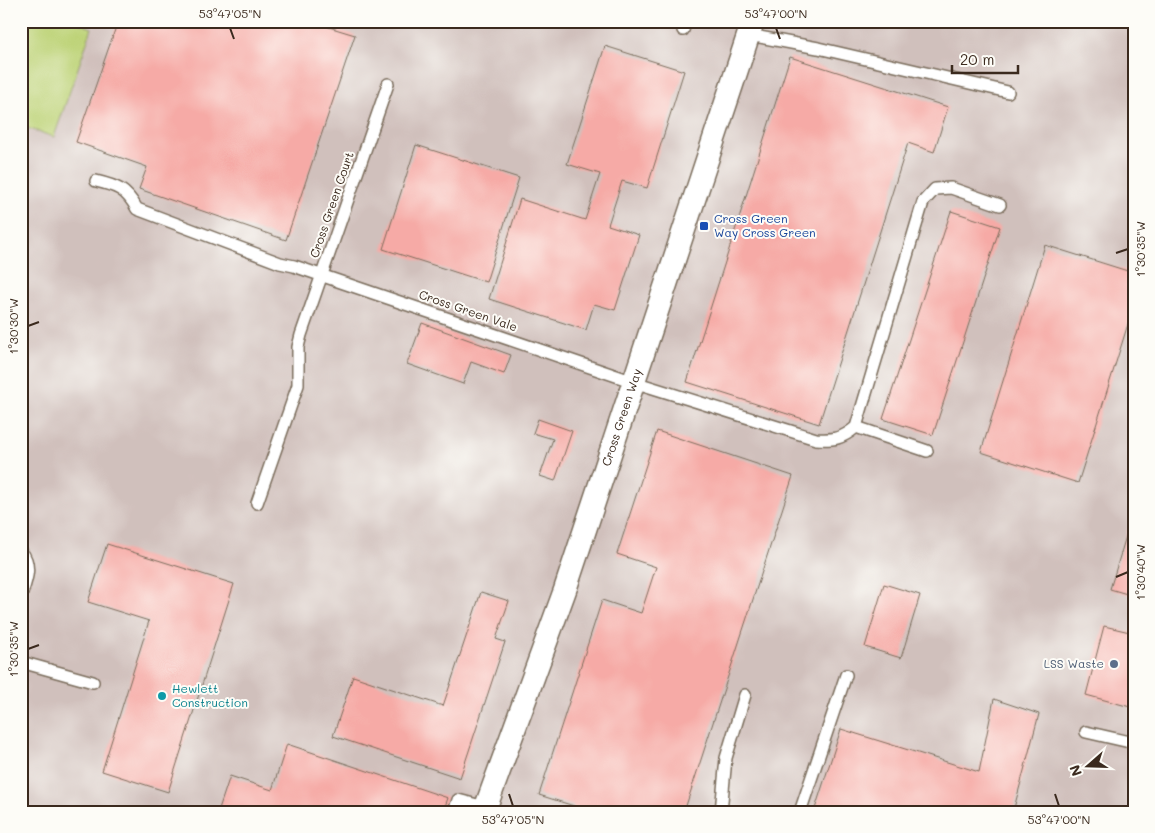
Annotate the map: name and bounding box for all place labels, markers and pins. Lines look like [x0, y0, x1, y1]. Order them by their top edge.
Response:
place label: Cross Green Way Cross Green [714, 210, 816, 240]
marker: Cross Green Way Cross Green [698, 220, 710, 232]
place label: LSS Waste [1044, 655, 1104, 671]
marker: LSS Waste [1108, 658, 1120, 670]
place label: Hewlett Construction [172, 680, 248, 710]
marker: Hewlett Construction [156, 690, 168, 702]

